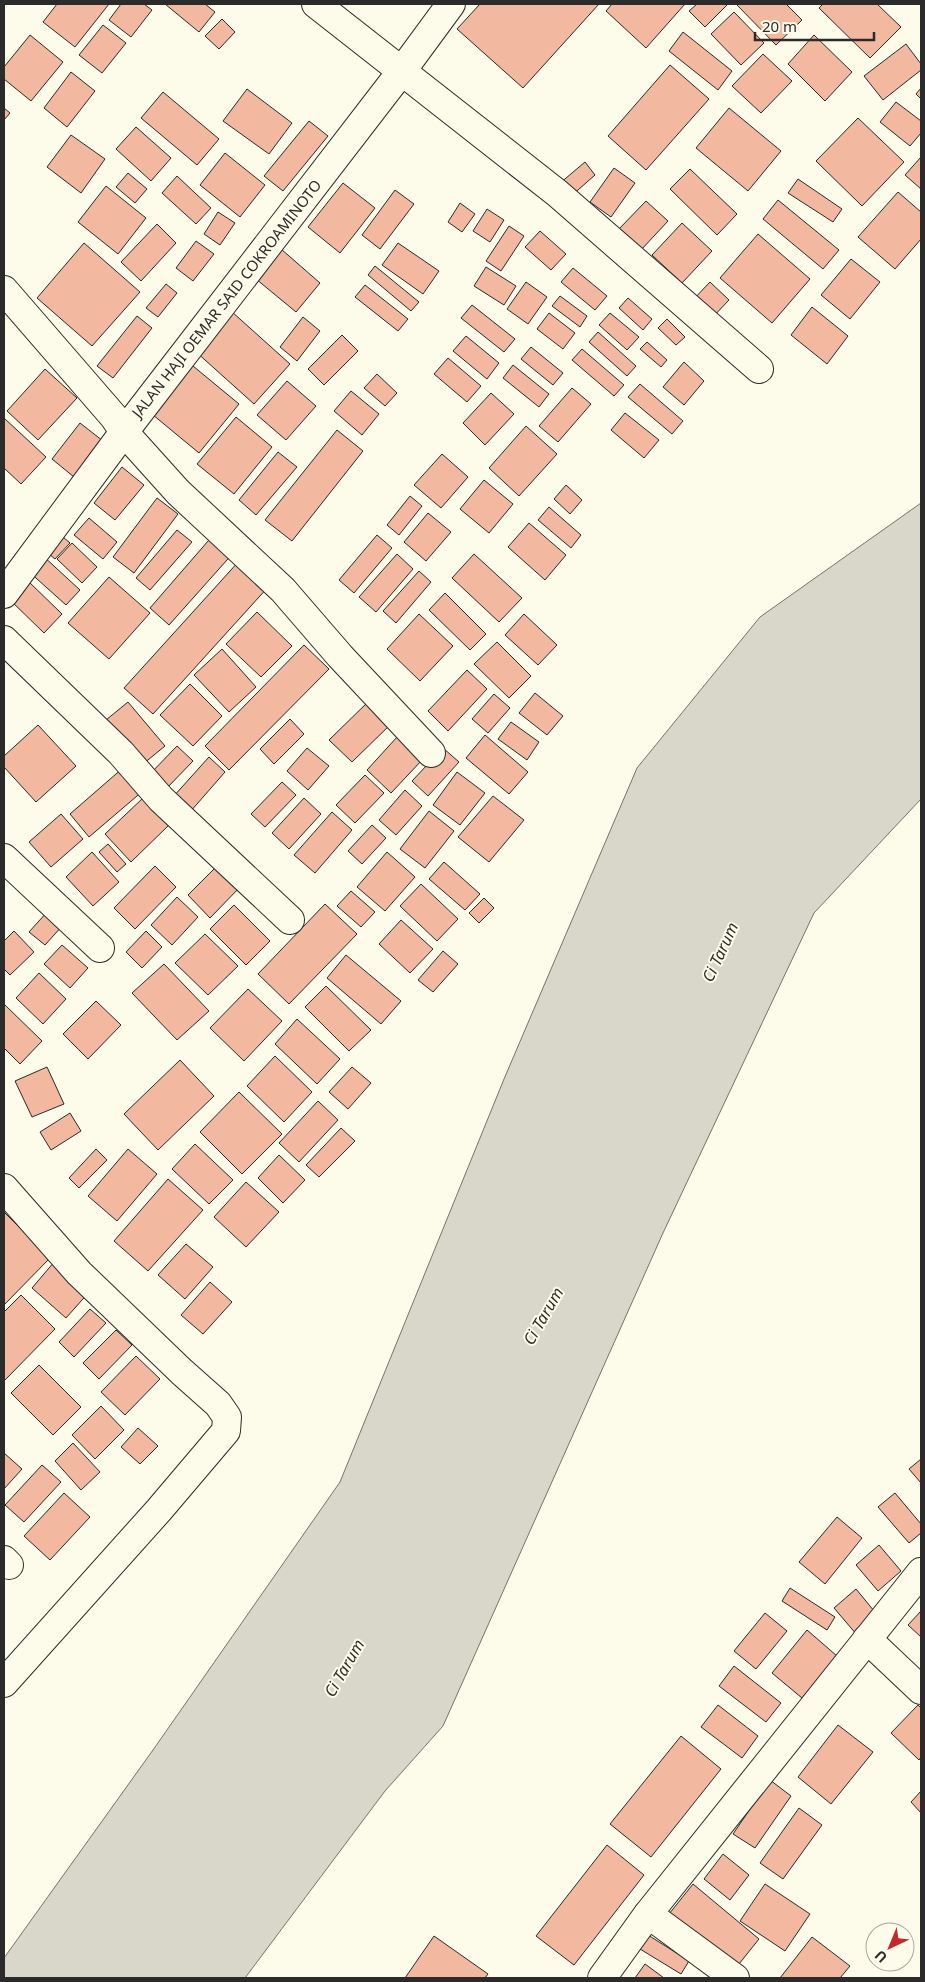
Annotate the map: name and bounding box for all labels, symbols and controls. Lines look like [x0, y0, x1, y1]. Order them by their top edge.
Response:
scale bar [755, 10, 874, 42]
text: 20 m [762, 16, 797, 36]
street label: JALAN HAJI OEMAR SAID COKROAMINOTO [126, 175, 325, 423]
water label: Ci Tarum [697, 919, 743, 985]
water label: Ci Tarum [518, 1283, 568, 1349]
water label: Ci Tarum [319, 1635, 369, 1701]
north arrow [865, 1922, 915, 1972]
text: U [870, 1946, 891, 1967]

